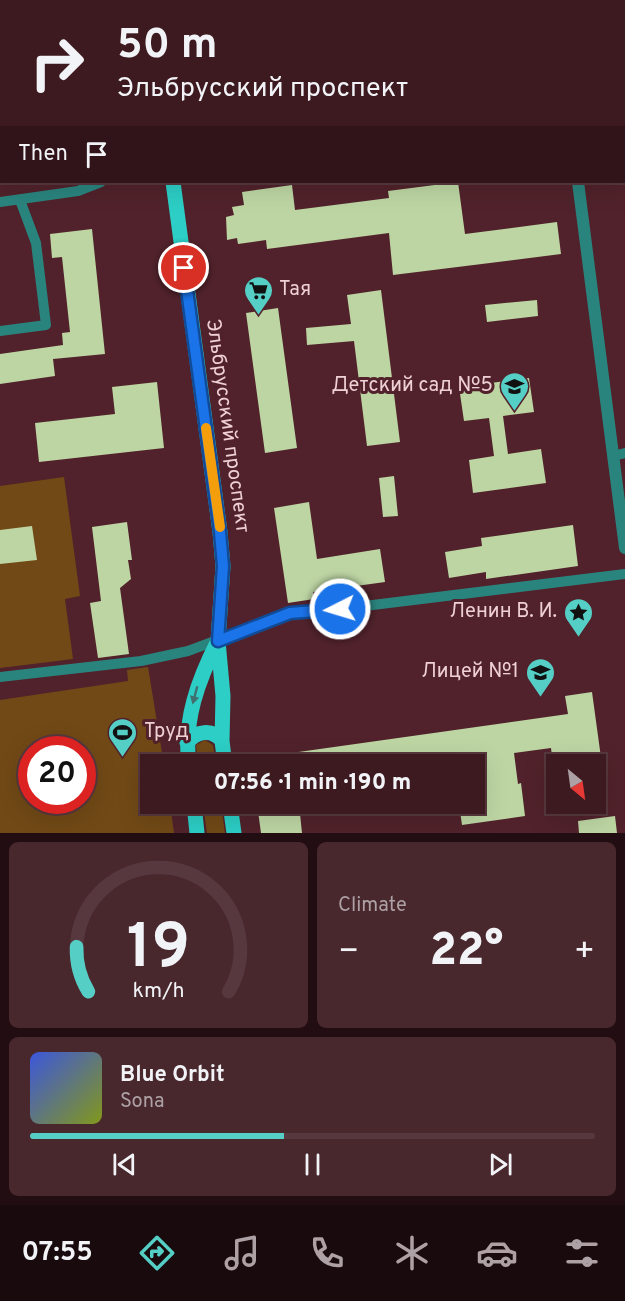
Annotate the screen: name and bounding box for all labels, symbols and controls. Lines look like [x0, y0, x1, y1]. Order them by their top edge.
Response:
text: 50 m [117, 20, 218, 73]
icon: right [18, 24, 96, 102]
text: Эльбрусский проспект [117, 72, 408, 106]
icon: arrive [80, 138, 113, 171]
text: Then [18, 141, 68, 168]
pin [158, 242, 209, 293]
icon: arrive [167, 251, 200, 284]
supermarket icon: Тая [242, 274, 274, 316]
place label: Тая [279, 277, 311, 303]
street label: Эльбрусский проспект [199, 317, 255, 535]
school or university icon: Детский сад №5 [498, 370, 530, 412]
place label: Детский сад №5 [331, 373, 493, 399]
position arrow [308, 577, 372, 641]
place icon: Ленин В. И. [562, 596, 594, 638]
place label: Ленин В. И. [450, 599, 557, 625]
school or university icon: Лицей №1 [524, 656, 556, 698]
place label: Лицей №1 [421, 659, 519, 685]
one-way arrow [190, 686, 200, 704]
sports icon: Труд [107, 716, 139, 758]
place label: Труд [144, 719, 189, 745]
speed limit sign: 20 [18, 736, 96, 814]
north arrow [546, 754, 606, 814]
map controls [546, 754, 606, 814]
text: 07:56 · 1 min · 190 m [214, 770, 411, 797]
text: Climate [338, 893, 407, 919]
text: 19 [127, 911, 190, 990]
text: 22° [430, 924, 503, 981]
text: − [338, 932, 359, 974]
text: + [574, 932, 595, 974]
text: km/h [132, 978, 185, 1005]
text: Blue Orbit [120, 1062, 225, 1089]
text: Sona [120, 1089, 165, 1115]
icon: previous [108, 1148, 141, 1181]
icon: pause [296, 1148, 329, 1181]
icon: next [484, 1148, 517, 1181]
icon: directions [136, 1232, 178, 1274]
icon: music [221, 1232, 263, 1274]
icon: phone [306, 1232, 348, 1274]
icon: climate [391, 1232, 433, 1274]
icon: car [476, 1232, 518, 1274]
icon: filters [561, 1232, 603, 1274]
text: 07:55 [22, 1236, 93, 1270]

